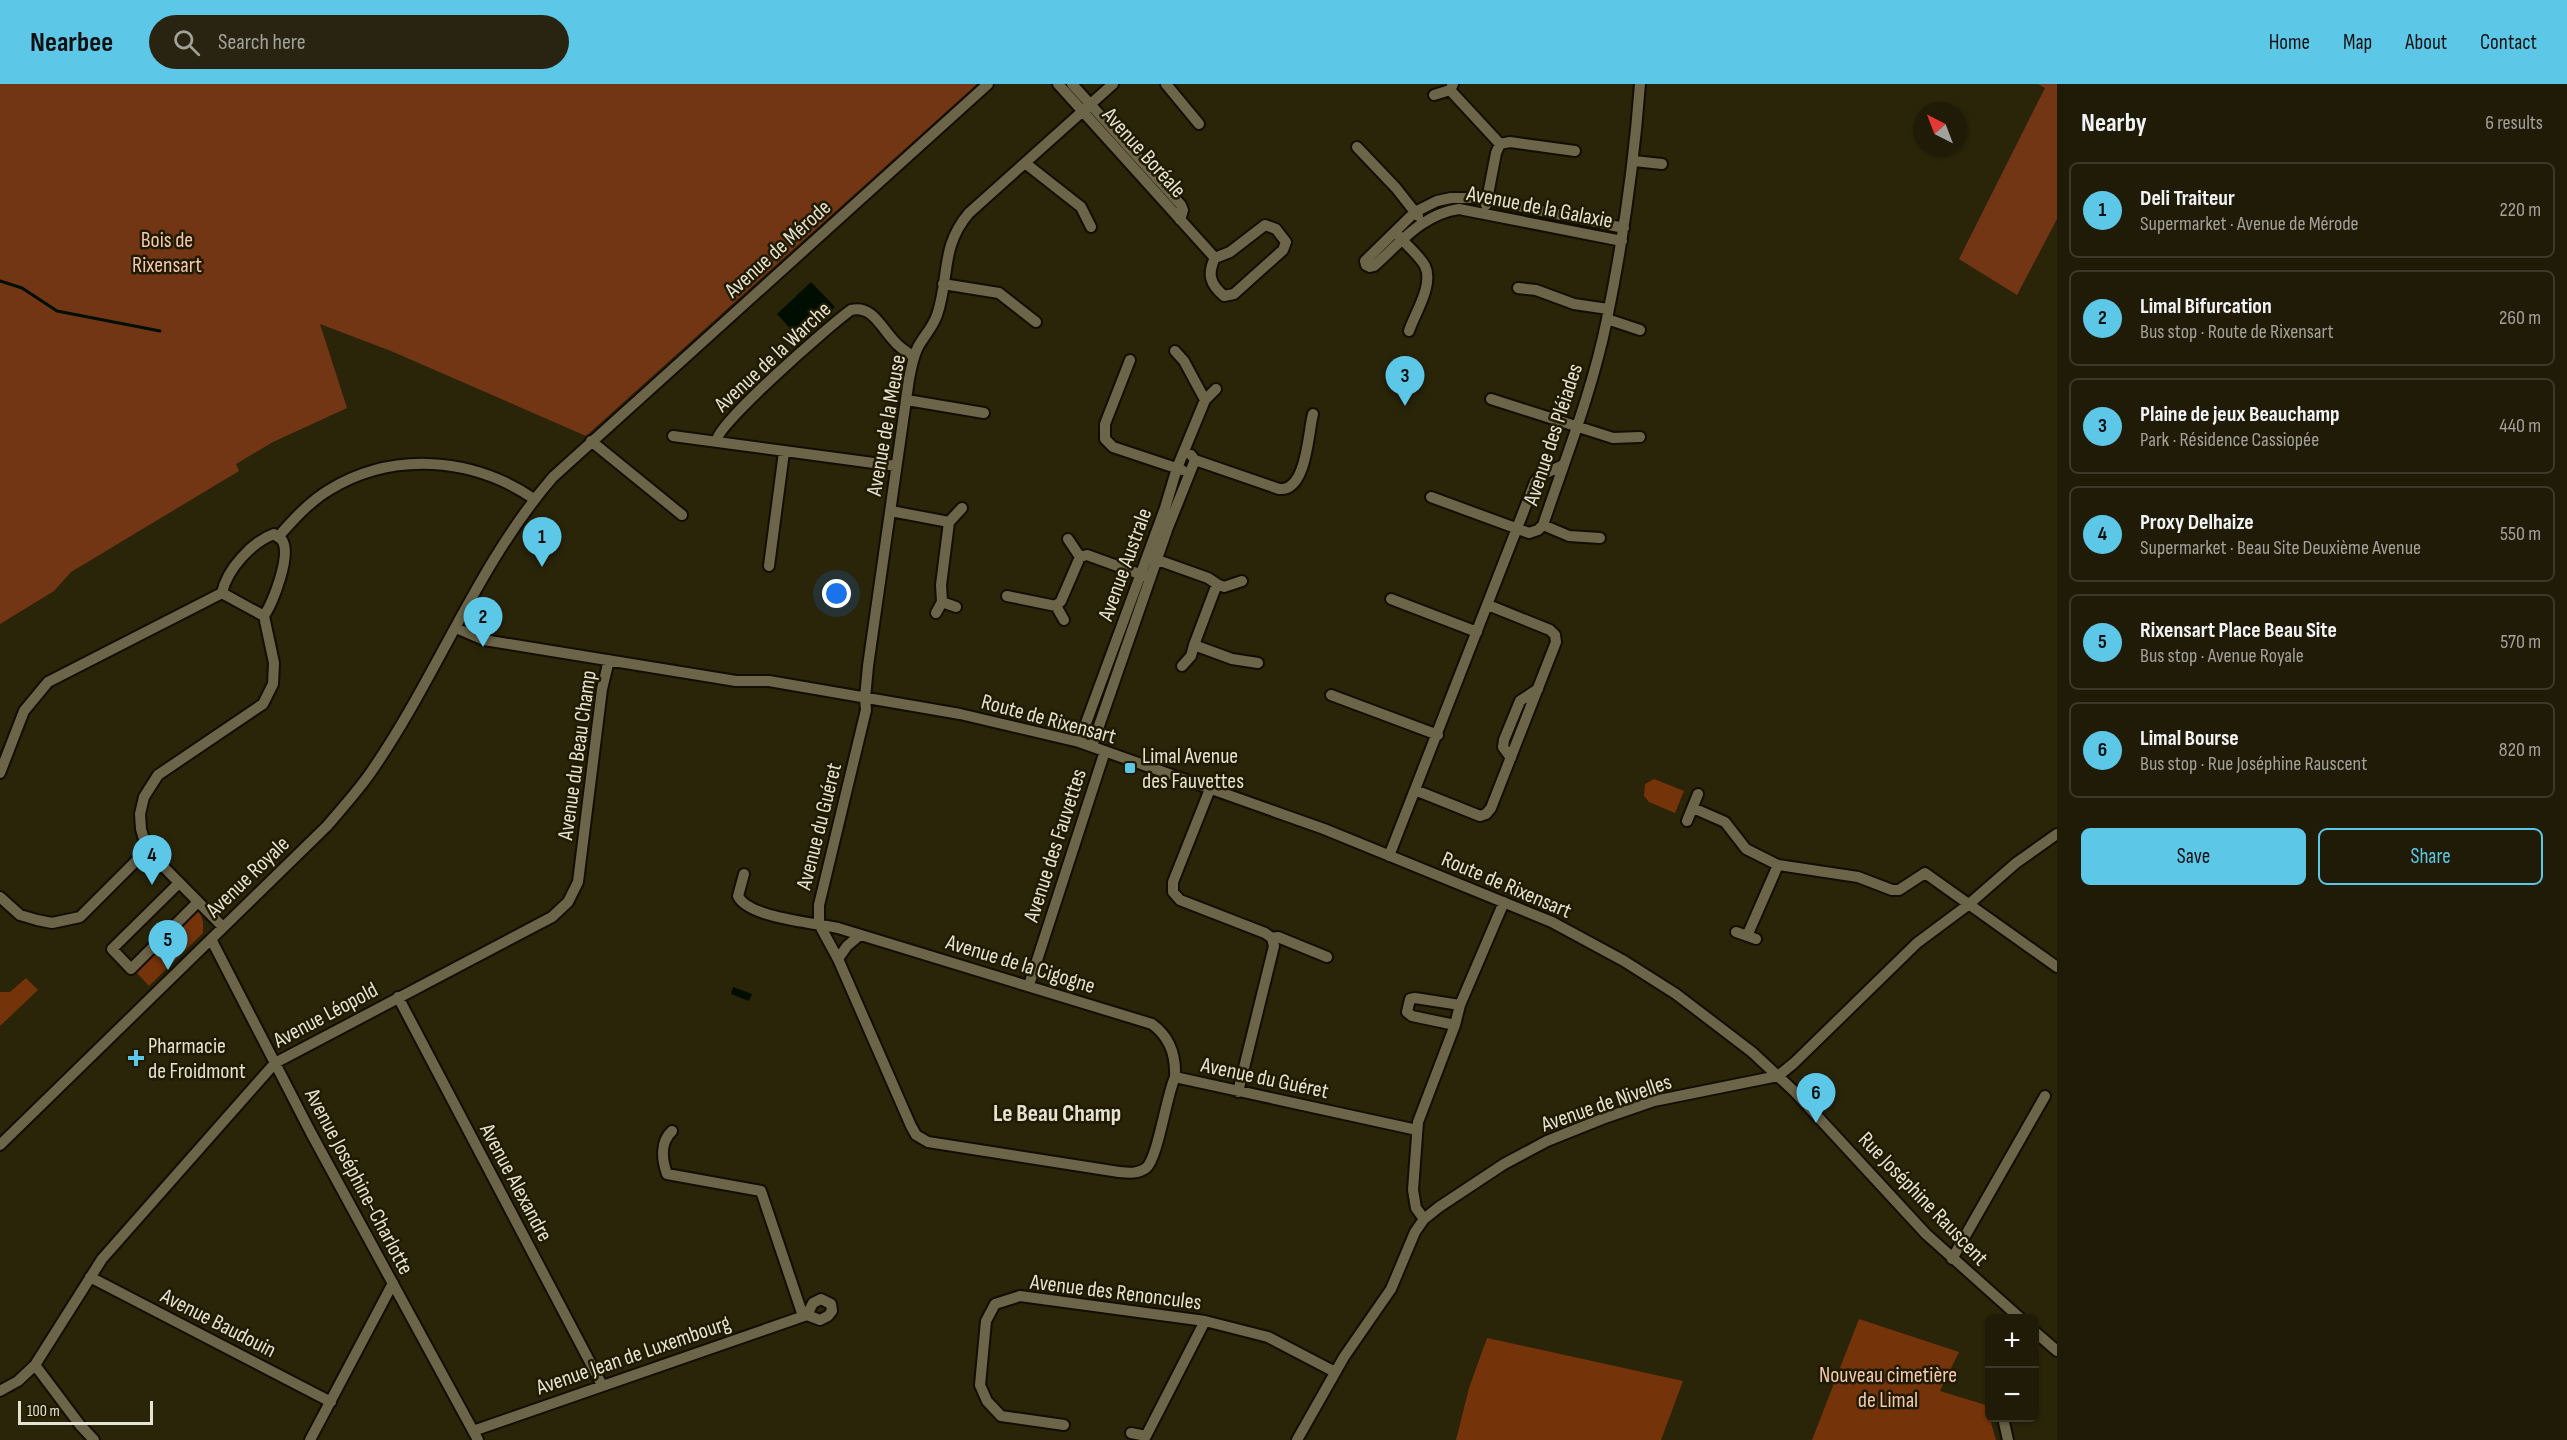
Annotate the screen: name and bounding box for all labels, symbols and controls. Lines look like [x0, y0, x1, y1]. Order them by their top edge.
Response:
search box [149, 15, 569, 69]
text: Nearbee [30, 26, 113, 59]
icon: search [170, 26, 203, 59]
text: Search here [218, 29, 306, 56]
text: Home [2269, 30, 2310, 55]
text: Map [2343, 30, 2372, 55]
text: About [2405, 30, 2447, 55]
text: Contact [2480, 30, 2537, 55]
street label: Avenue Boréale [1096, 101, 1192, 204]
north arrow [1913, 102, 1967, 156]
text: Nearby [2081, 108, 2147, 139]
text: 6 results [2485, 111, 2543, 135]
street label: Avenue de la Galaxie [1464, 180, 1615, 235]
text: Deli Traiteur [2140, 185, 2235, 212]
street label: Avenue de Mérode [719, 194, 837, 305]
text: 1 [2099, 198, 2106, 222]
text: 220 m [2500, 198, 2541, 222]
text: Supermarket · Avenue de Mérode [2140, 212, 2359, 236]
park label: Bois de Rixensart [132, 227, 202, 279]
text: Limal Bifurcation [2140, 293, 2272, 320]
street label: Avenue de la Warche [708, 296, 837, 419]
text: 2 [2098, 306, 2107, 330]
text: 260 m [2499, 306, 2541, 330]
text: Bus stop · Route de Rixensart [2140, 320, 2334, 344]
street label: Avenue de la Meuse [861, 353, 912, 499]
pin: 3 [1386, 356, 1424, 406]
street label: Avenue des Pléiades [1518, 360, 1589, 510]
text: Plaine de jeux Beauchamp [2140, 401, 2340, 428]
text: 3 [2098, 414, 2107, 438]
text: 440 m [2499, 414, 2541, 438]
text: Park · Résidence Cassiopée [2140, 428, 2319, 452]
street label: Avenue Australe [1092, 505, 1158, 625]
text: Proxy Delhaize [2140, 509, 2254, 536]
pin: 1 [522, 518, 562, 567]
text: 4 [2098, 522, 2107, 546]
text: 550 m [2500, 522, 2541, 546]
text: Supermarket · Beau Site Deuxième Avenue [2140, 536, 2421, 560]
your location [822, 579, 851, 608]
pin: 2 [464, 598, 502, 647]
text: Rixensart Place Beau Site [2140, 617, 2337, 644]
text: 5 [2098, 630, 2107, 654]
text: 570 m [2500, 630, 2541, 654]
text: Bus stop · Avenue Royale [2140, 644, 2304, 668]
street label: Avenue du Beau Champ [552, 669, 603, 843]
street label: Route de Rixensart [978, 688, 1119, 750]
text: Limal Bourse [2140, 725, 2239, 752]
text: 6 [2098, 738, 2107, 762]
text: 820 m [2499, 738, 2541, 762]
place label: Limal Avenue des Fauvettes [1142, 743, 1244, 795]
text: Bus stop · Rue Joséphine Rauscent [2140, 752, 2367, 776]
street label: Avenue du Guéret [790, 760, 848, 894]
marker: Limal Avenue des Fauvettes [1123, 761, 1137, 775]
street label: Avenue des Fauvettes [1018, 765, 1093, 926]
button: Save [2081, 828, 2306, 885]
button: Share [2318, 828, 2543, 885]
street label: Avenue Royale [200, 831, 295, 924]
pin: 4 [132, 836, 172, 885]
street label: Route de Rixensart [1437, 846, 1576, 925]
pin: 5 [148, 920, 188, 970]
street label: Avenue de la Cigogne [942, 929, 1098, 1000]
street label: Avenue Léopold [268, 976, 383, 1055]
place label: Pharmacie de Froidmont [148, 1033, 246, 1085]
marker: Pharmacie de Froidmont [129, 1051, 143, 1065]
street label: Avenue du Guéret [1197, 1052, 1331, 1105]
street label: Avenue de Nivelles [1537, 1068, 1675, 1139]
pin: 6 [1796, 1074, 1836, 1123]
street label: Avenue Joséphine-Charlotte [298, 1083, 419, 1279]
district label: Le Beau Champ [993, 1099, 1121, 1128]
street label: Avenue Alexandre [473, 1118, 558, 1246]
street label: Rue Joséphine Rauscent [1852, 1126, 1994, 1272]
street label: Avenue des Renoncules [1028, 1268, 1203, 1316]
street label: Avenue Baudouin [155, 1282, 281, 1364]
street label: Avenue Jean de Luxembourg [532, 1309, 734, 1402]
map controls [1985, 1314, 2039, 1422]
button: + [1985, 1314, 2039, 1368]
park label: Nouveau cimetière de Limal [1819, 1362, 1957, 1414]
button: − [1985, 1368, 2039, 1422]
scale bar [18, 1398, 153, 1426]
text: 100 m [27, 1402, 60, 1421]

